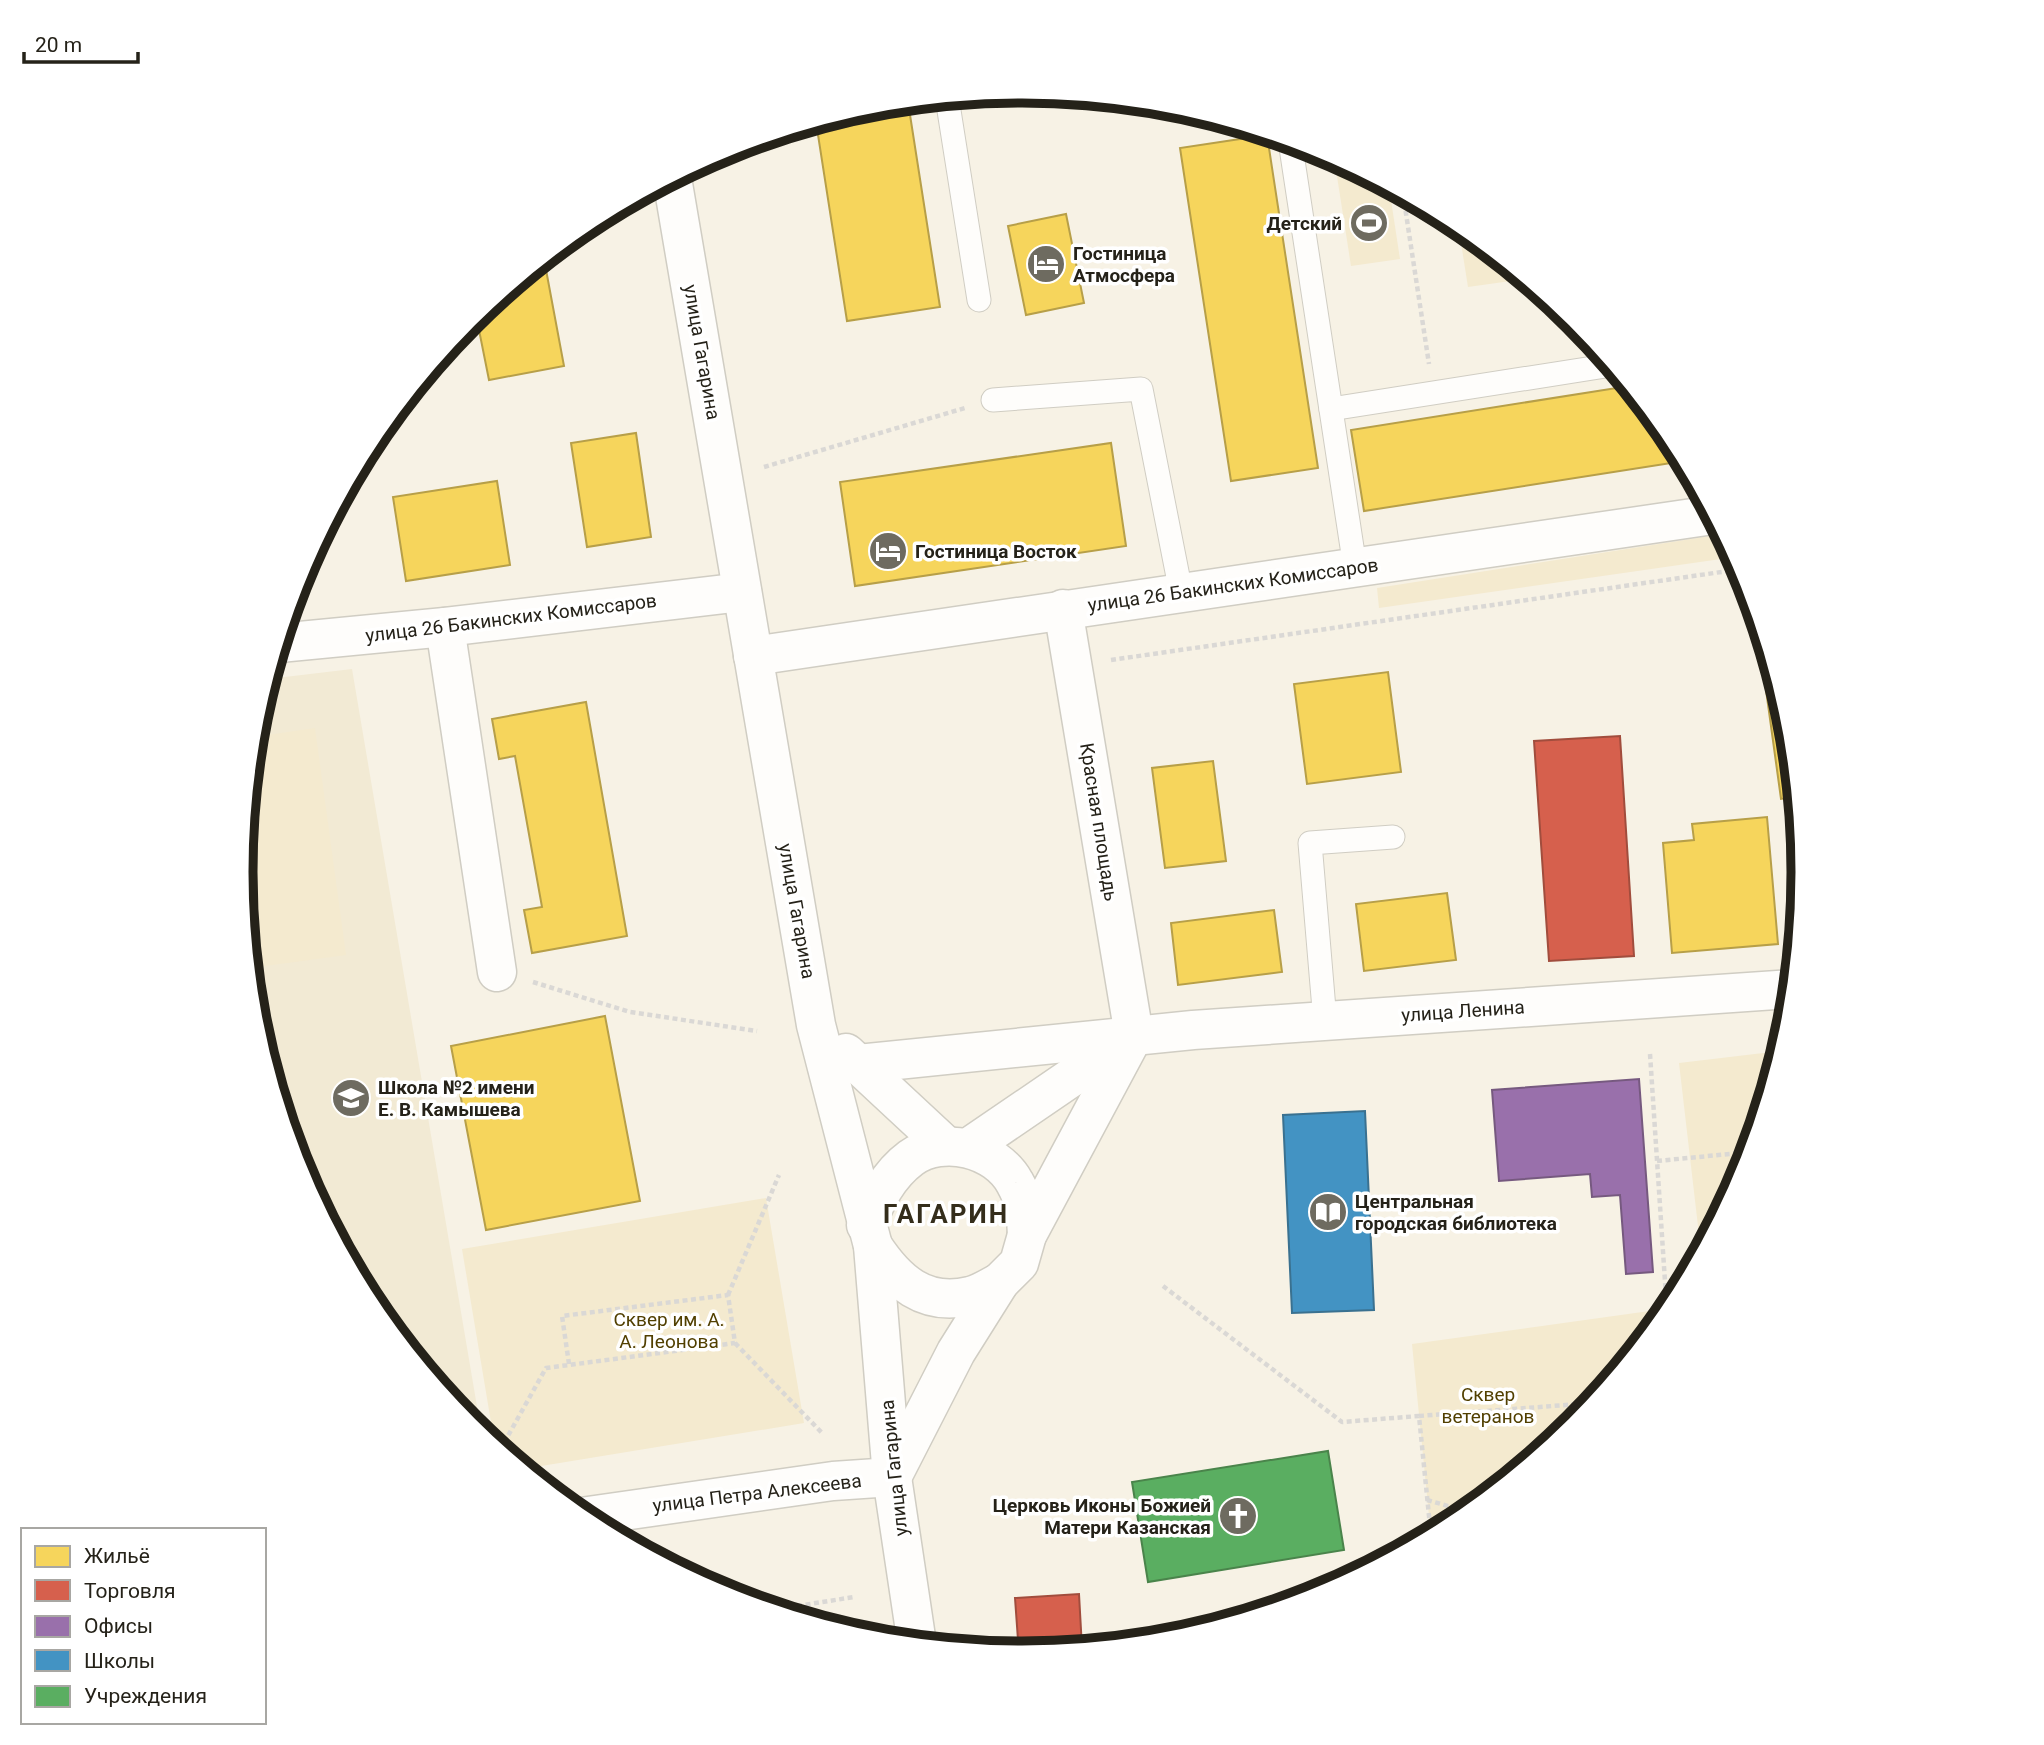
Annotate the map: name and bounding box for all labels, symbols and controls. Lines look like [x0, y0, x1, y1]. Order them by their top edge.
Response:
scale bar [24, 21, 138, 65]
text: 20 m [35, 33, 82, 57]
sports icon: Детский [1348, 202, 1390, 244]
place label: Детский [1267, 212, 1342, 235]
place label: Гостиница Атмосфера [1073, 242, 1175, 287]
hotel icon: Гостиница Атмосфера [1025, 243, 1067, 285]
street label: улица Гагарина [679, 283, 725, 421]
hotel icon: Гостиница Восток [867, 530, 909, 572]
place label: Гостиница Восток [915, 540, 1077, 563]
street label: улица 26 Бакинских Комиссаров [1086, 553, 1380, 617]
street label: улица 26 Бакинских Комиссаров [364, 589, 658, 647]
street label: Красная площадь [1075, 741, 1123, 903]
street label: улица Гагарина [774, 842, 820, 980]
street label: улица Ленина [1401, 995, 1525, 1027]
place label: Школа №2 имени Е. В. Камышева [378, 1076, 535, 1121]
school or university icon: Школа №2 имени Е. В. Камышева [330, 1077, 372, 1119]
place label: Центральная городская библиотека [1355, 1190, 1557, 1235]
library icon: Центральная городская библиотека [1307, 1191, 1349, 1233]
district label: ГАГАРИН [883, 1199, 1009, 1229]
park label: Сквер им. А. А. Леонова [613, 1308, 725, 1353]
park label: Сквер ветеранов [1442, 1383, 1534, 1428]
street label: улица Гагарина [875, 1399, 913, 1537]
street label: улица Петра Алексеева [651, 1469, 863, 1517]
place label: Церковь Иконы Божией Матери Казанская [993, 1494, 1211, 1539]
church icon: Церковь Иконы Божией Матери Казанская [1217, 1495, 1259, 1537]
legend [21, 1528, 266, 1724]
text: Жильё [84, 1544, 150, 1568]
text: Торговля [84, 1579, 176, 1603]
text: Офисы [84, 1614, 153, 1638]
text: Школы [84, 1649, 155, 1673]
text: Учреждения [84, 1684, 207, 1708]

